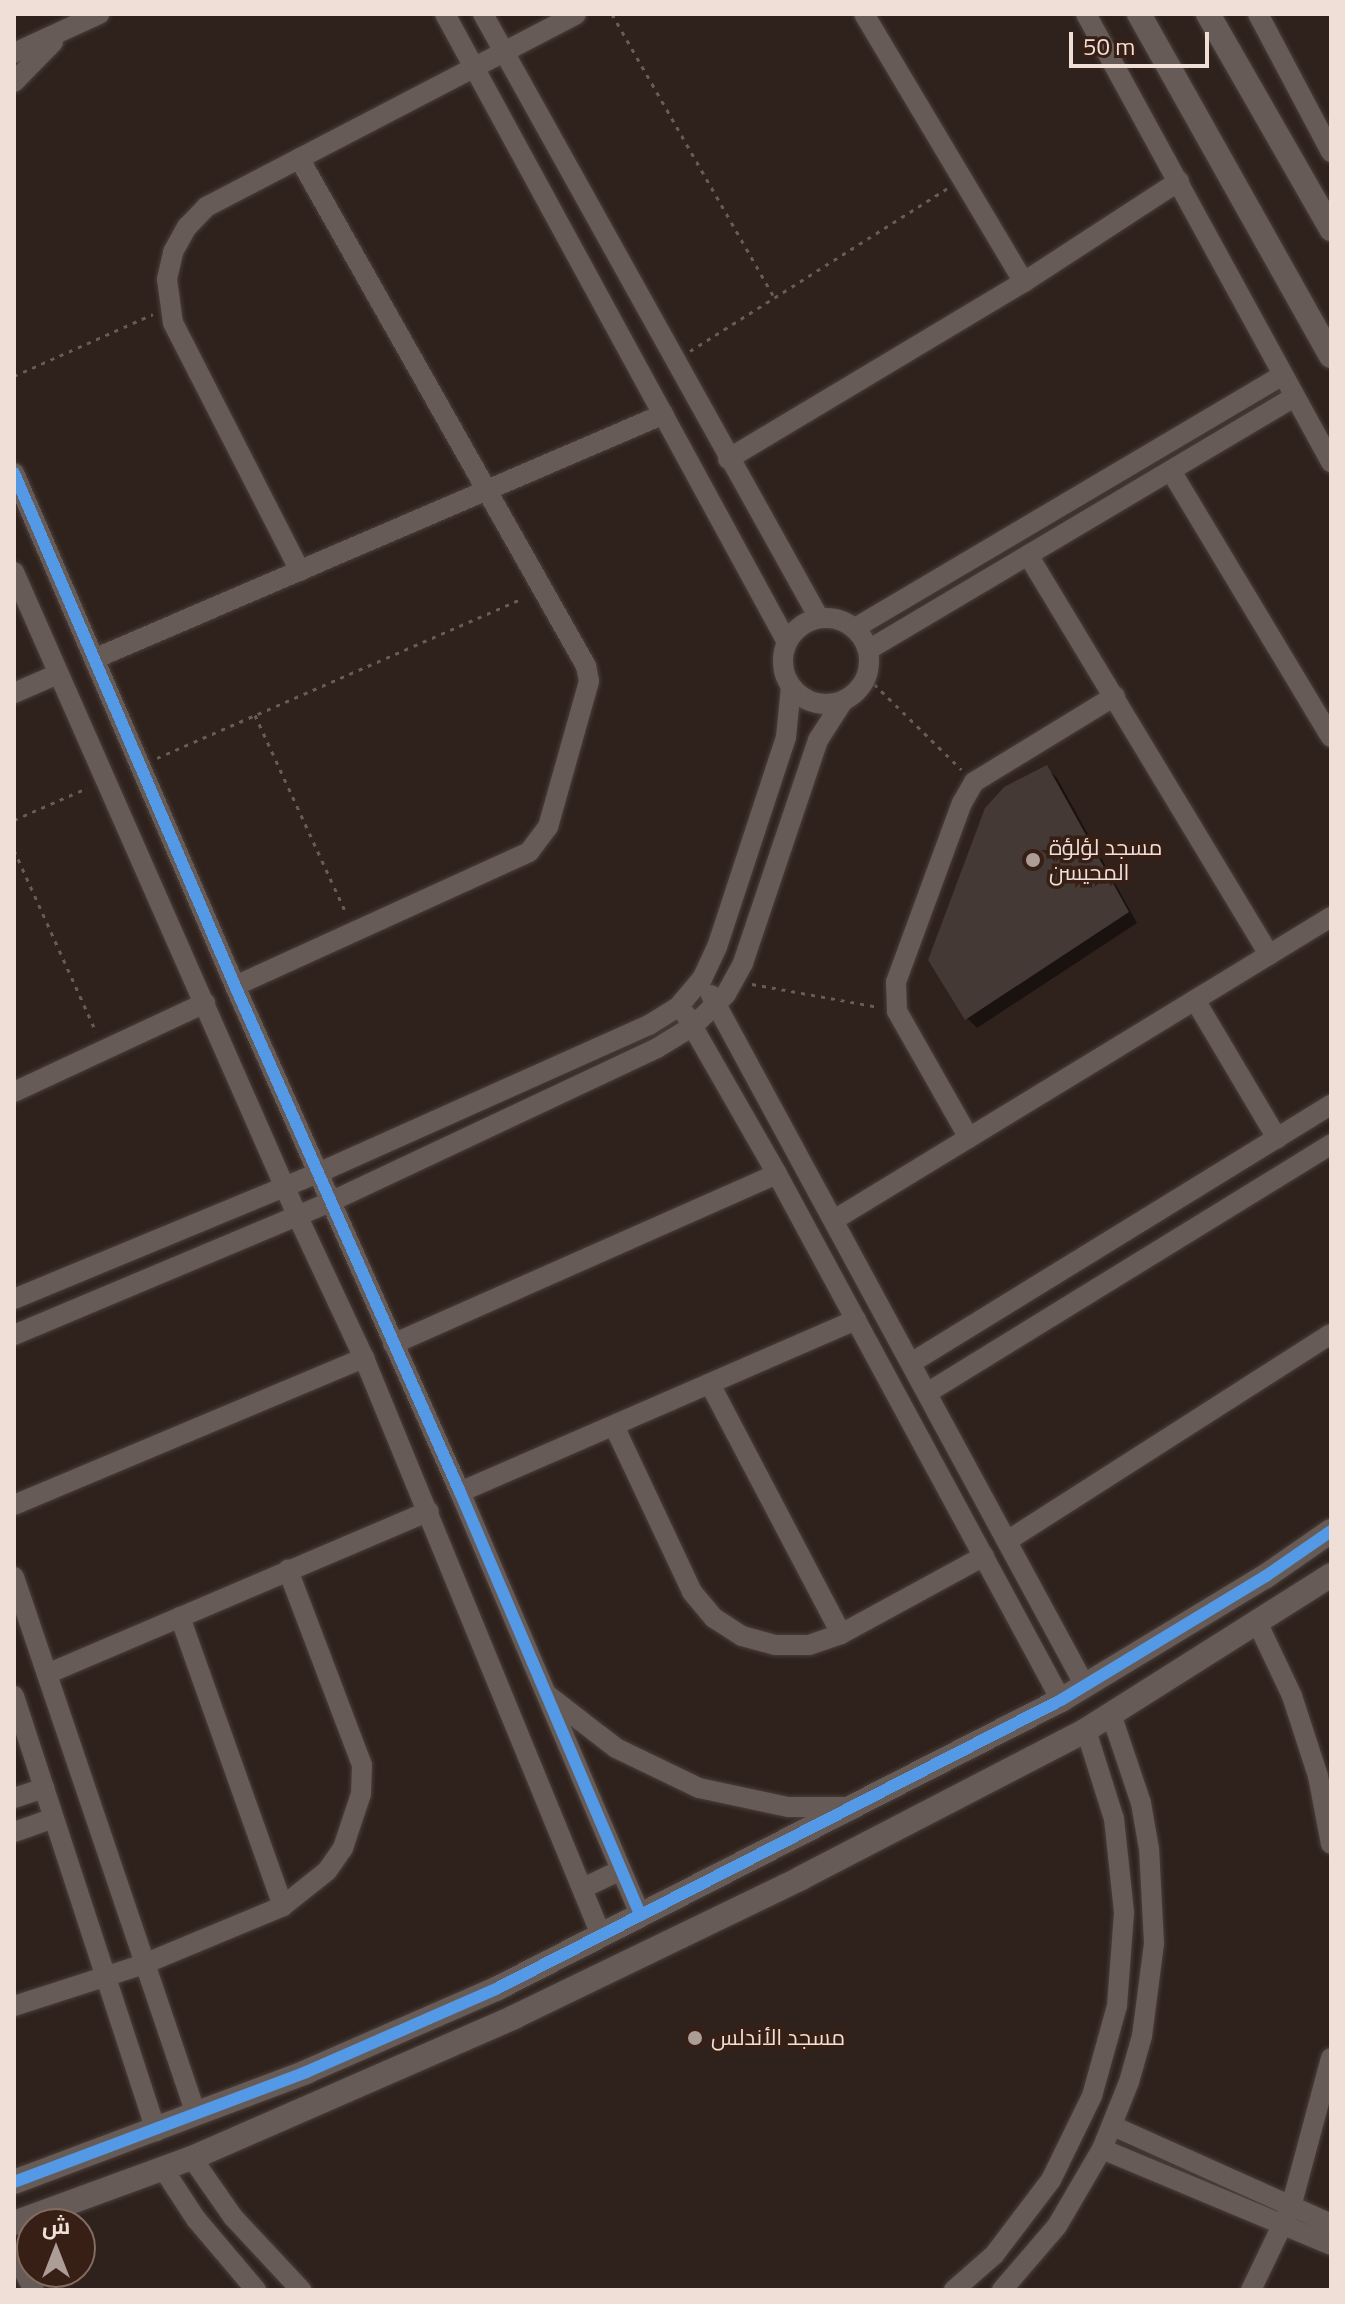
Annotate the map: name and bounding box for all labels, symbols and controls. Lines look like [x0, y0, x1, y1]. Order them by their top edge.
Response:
scale bar [1073, 16, 1213, 66]
text: 50 m [1083, 28, 1135, 64]
place label: مسجد لؤلؤة المحيسن [1049, 834, 1162, 886]
marker: مسجد لؤلؤة المحيسن [1024, 851, 1042, 869]
place label: مسجد الأندلس [711, 2025, 845, 2051]
marker: مسجد الأندلس [686, 2029, 704, 2047]
north arrow [16, 2208, 96, 2288]
text: ش [42, 2209, 70, 2243]

